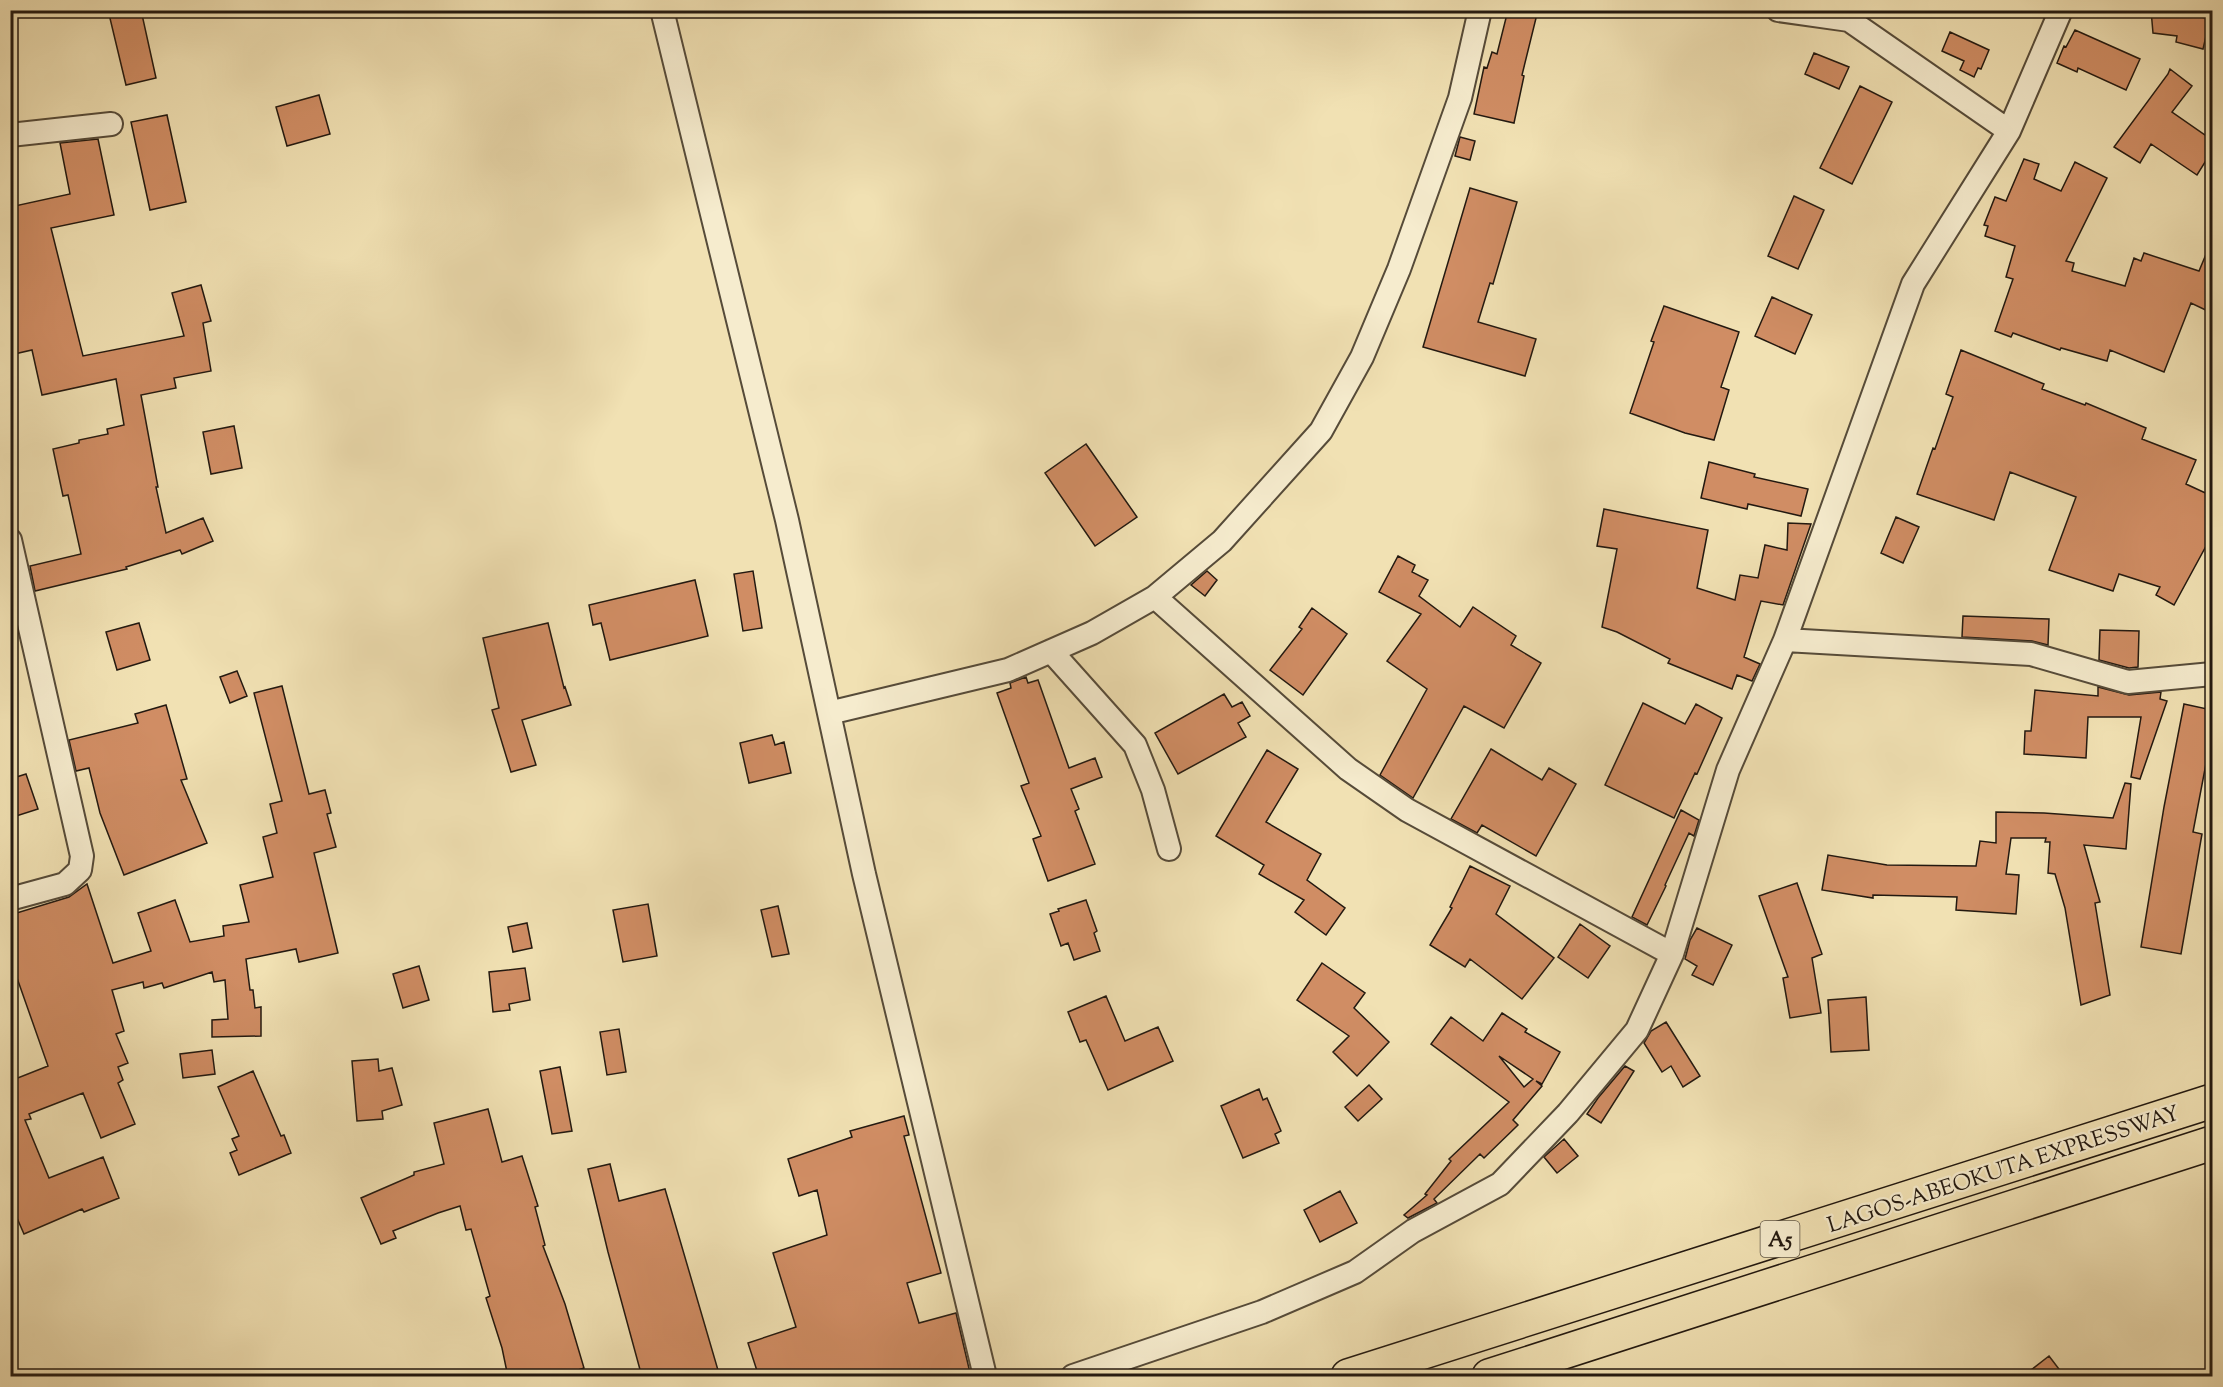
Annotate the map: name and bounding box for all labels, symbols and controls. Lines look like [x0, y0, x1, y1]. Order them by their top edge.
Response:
street label: LAGOS-ABEOKUTA EXPRESSWAY [1824, 1099, 2184, 1243]
road number: A5 [1760, 1221, 1800, 1257]

